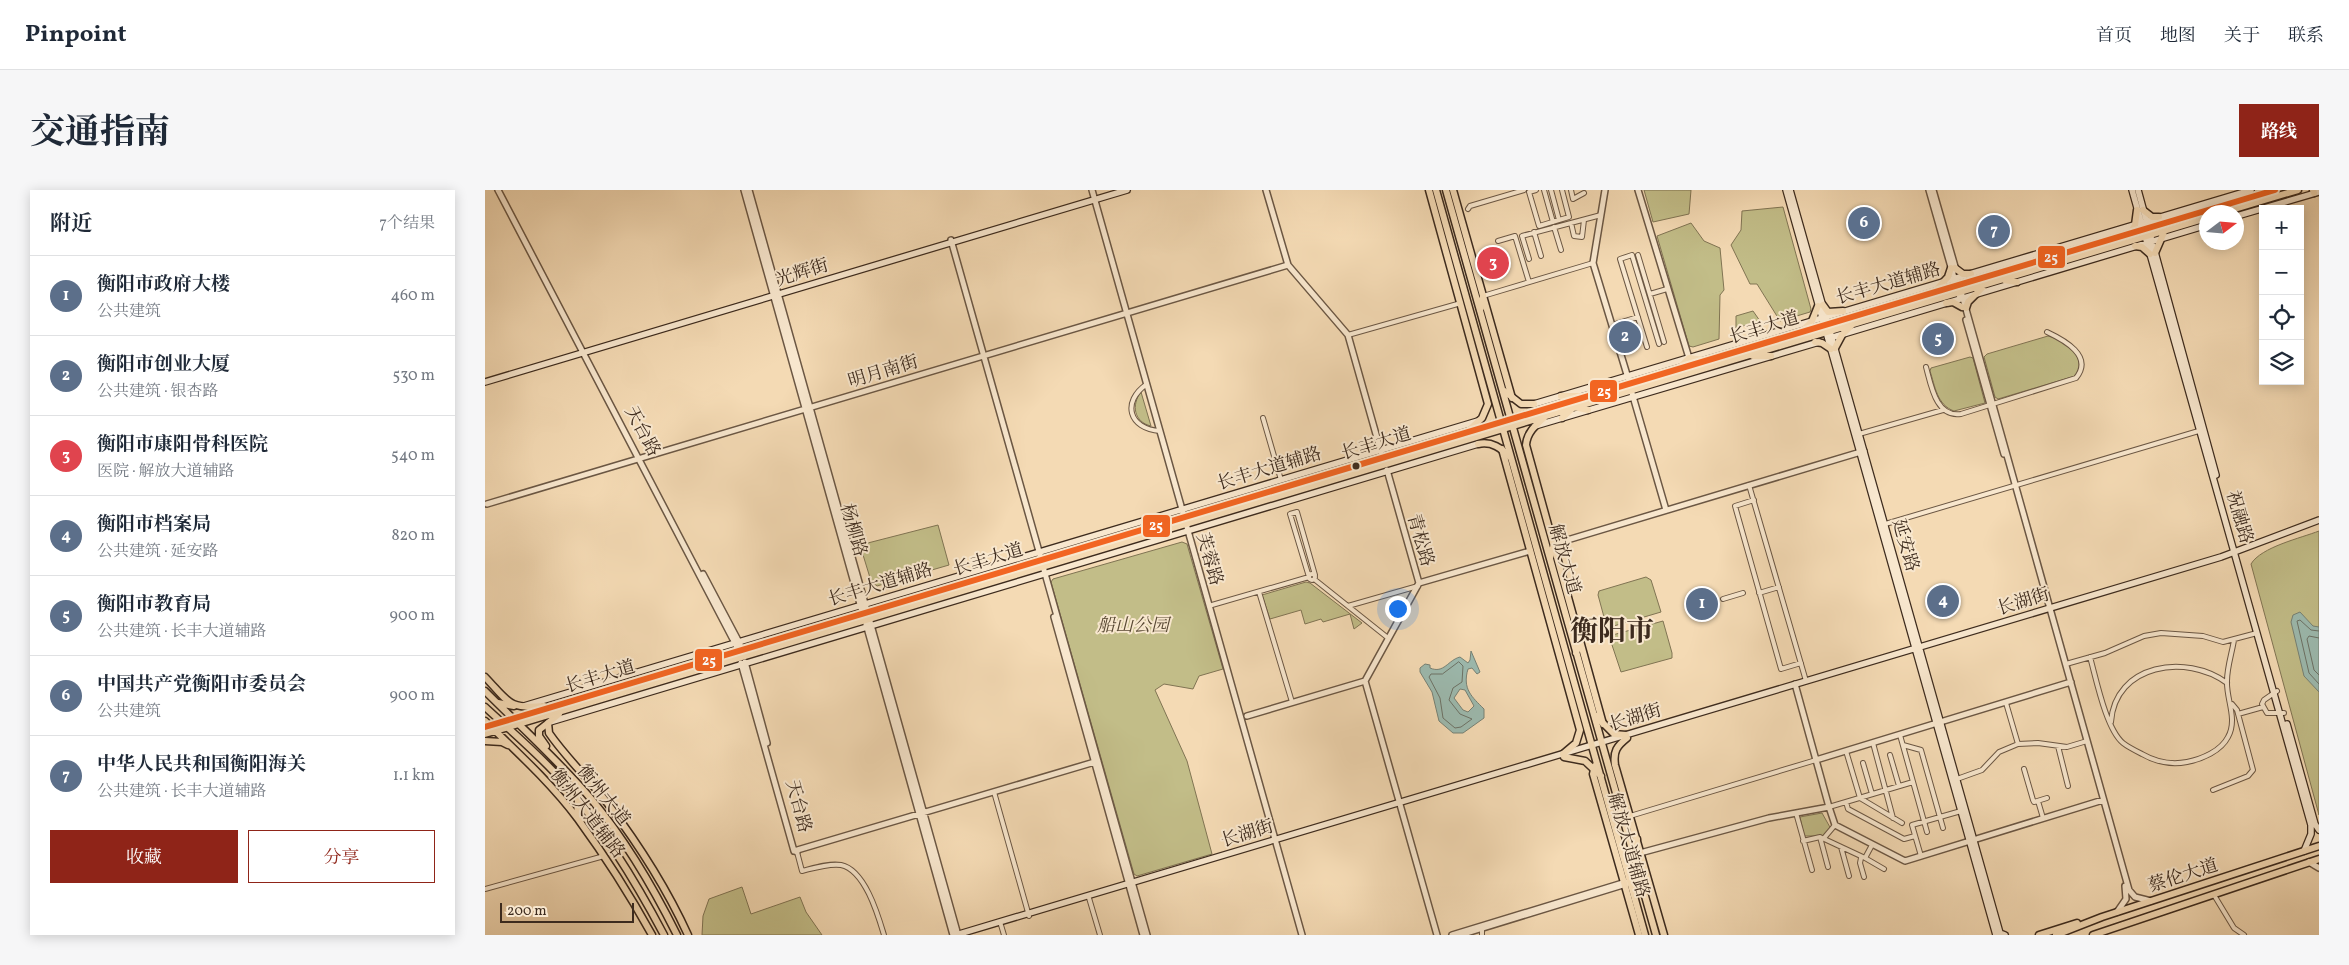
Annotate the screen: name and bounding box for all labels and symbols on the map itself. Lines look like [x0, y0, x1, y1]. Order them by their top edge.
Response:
pin: 6 [1848, 204, 1880, 242]
north arrow [2199, 205, 2244, 250]
pin: 7 [1978, 212, 2010, 250]
pin: 3 [1477, 244, 1509, 282]
line badge: 25 [2037, 245, 2066, 269]
text: 25 [2044, 249, 2058, 268]
street label: 光辉街 [773, 254, 832, 293]
street label: 长丰大道辅路 [1833, 258, 1944, 311]
street label: 长丰大道 [1726, 306, 1803, 351]
pin: 2 [1609, 318, 1641, 356]
pin: 5 [1922, 320, 1954, 358]
street label: 明月南街 [845, 350, 922, 395]
line badge: 25 [1589, 379, 1618, 403]
text: 25 [1597, 383, 1611, 402]
street label: 天台路 [618, 402, 665, 461]
street label: 长丰大道 [1338, 422, 1415, 467]
street label: 长丰大道辅路 [1214, 442, 1325, 497]
unlabelled marker [1351, 461, 1361, 471]
street label: 祝融路 [2219, 488, 2258, 547]
street label: 杨柳路 [833, 501, 872, 560]
street label: 青松路 [1400, 511, 1439, 570]
line badge: 25 [1142, 514, 1171, 538]
street label: 延安路 [1885, 516, 1924, 575]
text: 25 [1149, 517, 1163, 536]
street label: 解放大道 [1542, 521, 1585, 597]
street label: 芙蓉路 [1189, 530, 1228, 589]
street label: 长丰大道 [950, 538, 1027, 583]
street label: 长丰大道辅路 [825, 558, 936, 613]
pin: 4 [1927, 582, 1959, 620]
street label: 长湖街 [1994, 583, 2053, 622]
pin: 1 [1686, 585, 1718, 623]
your location [1385, 596, 1411, 622]
district label: 衡阳市 [1570, 613, 1654, 652]
park label: 船山公园 [1097, 614, 1172, 639]
line badge: 25 [694, 648, 723, 672]
text: 25 [702, 652, 716, 671]
street label: 长丰大道 [562, 655, 639, 700]
street label: 长湖街 [1606, 699, 1665, 738]
street label: 衡州大道 [570, 760, 635, 832]
street label: 衡州大道辅路 [544, 764, 630, 864]
street label: 天台路 [778, 777, 817, 836]
street label: 解放大道辅路 [1601, 790, 1654, 901]
street label: 长湖街 [1218, 815, 1277, 854]
street label: 蔡伦大道 [2145, 853, 2222, 899]
scale bar [500, 900, 634, 923]

